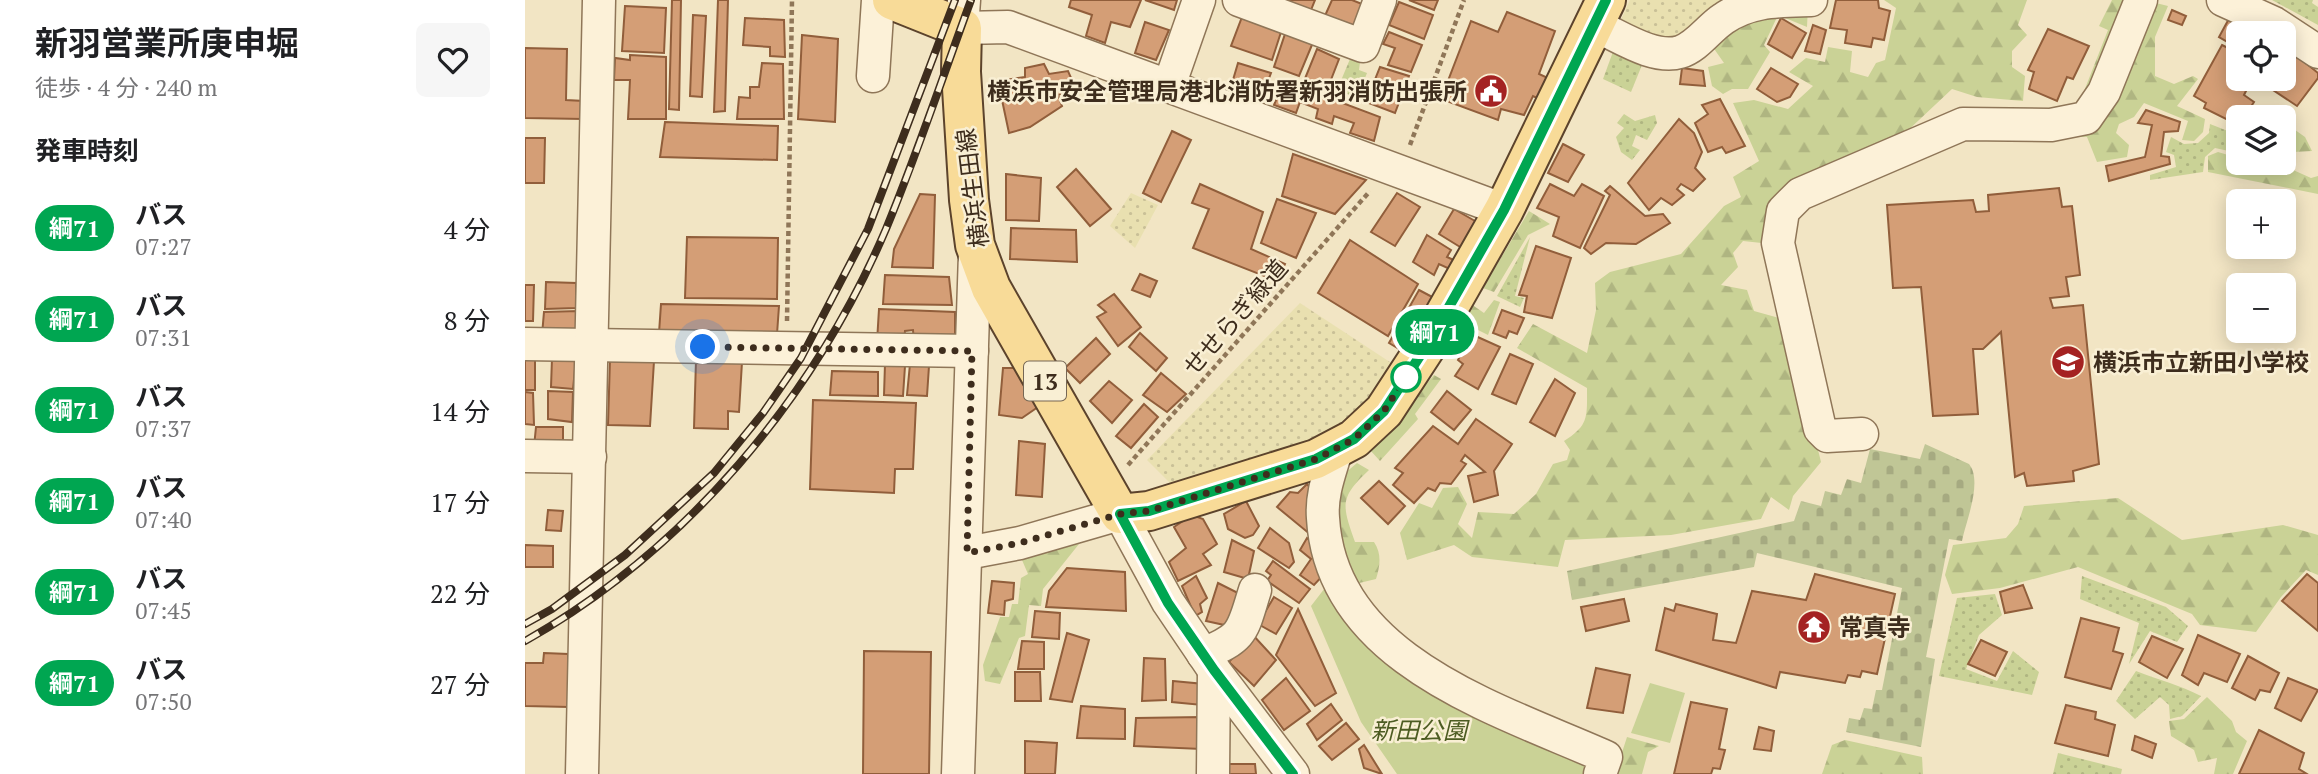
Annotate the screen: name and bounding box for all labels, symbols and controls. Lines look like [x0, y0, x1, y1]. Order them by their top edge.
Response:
text: 新羽営業所庚申堀 [35, 21, 299, 64]
map controls [2226, 21, 2296, 343]
button: locate [2226, 21, 2296, 91]
button: heart [416, 23, 490, 97]
text: 徒歩 · 4 分 · 240 m [35, 72, 217, 103]
public building icon: 横浜市安全管理局港北消防署新羽消防出張所 [1472, 72, 1510, 110]
place label: 横浜市安全管理局港北消防署新羽消防出張所 [987, 75, 1467, 107]
button: layers [2226, 105, 2296, 175]
street label: 横浜生田線 [949, 126, 995, 250]
text: 発車時刻 [35, 133, 139, 167]
button: + [2226, 189, 2296, 259]
text: バス [135, 197, 187, 231]
text: 綱71 [49, 212, 100, 244]
text: 4 分 [444, 212, 490, 246]
text: 07:27 [135, 231, 192, 262]
street label: せせらぎ緑道 [1176, 252, 1294, 382]
button: − [2226, 273, 2296, 343]
text: バス [135, 288, 187, 322]
text: 綱71 [49, 303, 100, 335]
text: 8 分 [444, 303, 490, 337]
line badge: 綱71 [1395, 309, 1475, 355]
text: 綱71 [1409, 316, 1461, 348]
text: 07:31 [135, 322, 192, 353]
your location [685, 329, 720, 364]
school or university icon: 横浜市立新田小学校 [2049, 343, 2087, 381]
place label: 横浜市立新田小学校 [2093, 346, 2309, 378]
road number: 13 [1024, 362, 1066, 400]
unlabelled marker [1391, 362, 1421, 392]
text: バス [135, 379, 187, 413]
text: 綱71 [49, 394, 100, 426]
text: 14 分 [430, 394, 490, 428]
text: 07:37 [135, 413, 192, 444]
text: バス [135, 470, 187, 504]
text: 綱71 [49, 485, 100, 517]
text: 17 分 [430, 485, 490, 519]
text: 07:40 [135, 504, 192, 535]
text: バス [135, 561, 187, 595]
text: 綱71 [49, 576, 100, 608]
text: 22 分 [430, 576, 490, 610]
text: 07:45 [135, 595, 192, 626]
temple icon: 常真寺 [1795, 608, 1833, 646]
place label: 常真寺 [1839, 611, 1911, 643]
text: バス [135, 652, 187, 686]
text: 綱71 [49, 667, 100, 699]
text: 27 分 [430, 667, 490, 701]
text: 07:50 [135, 686, 192, 717]
park label: 新田公園 [1371, 714, 1470, 746]

